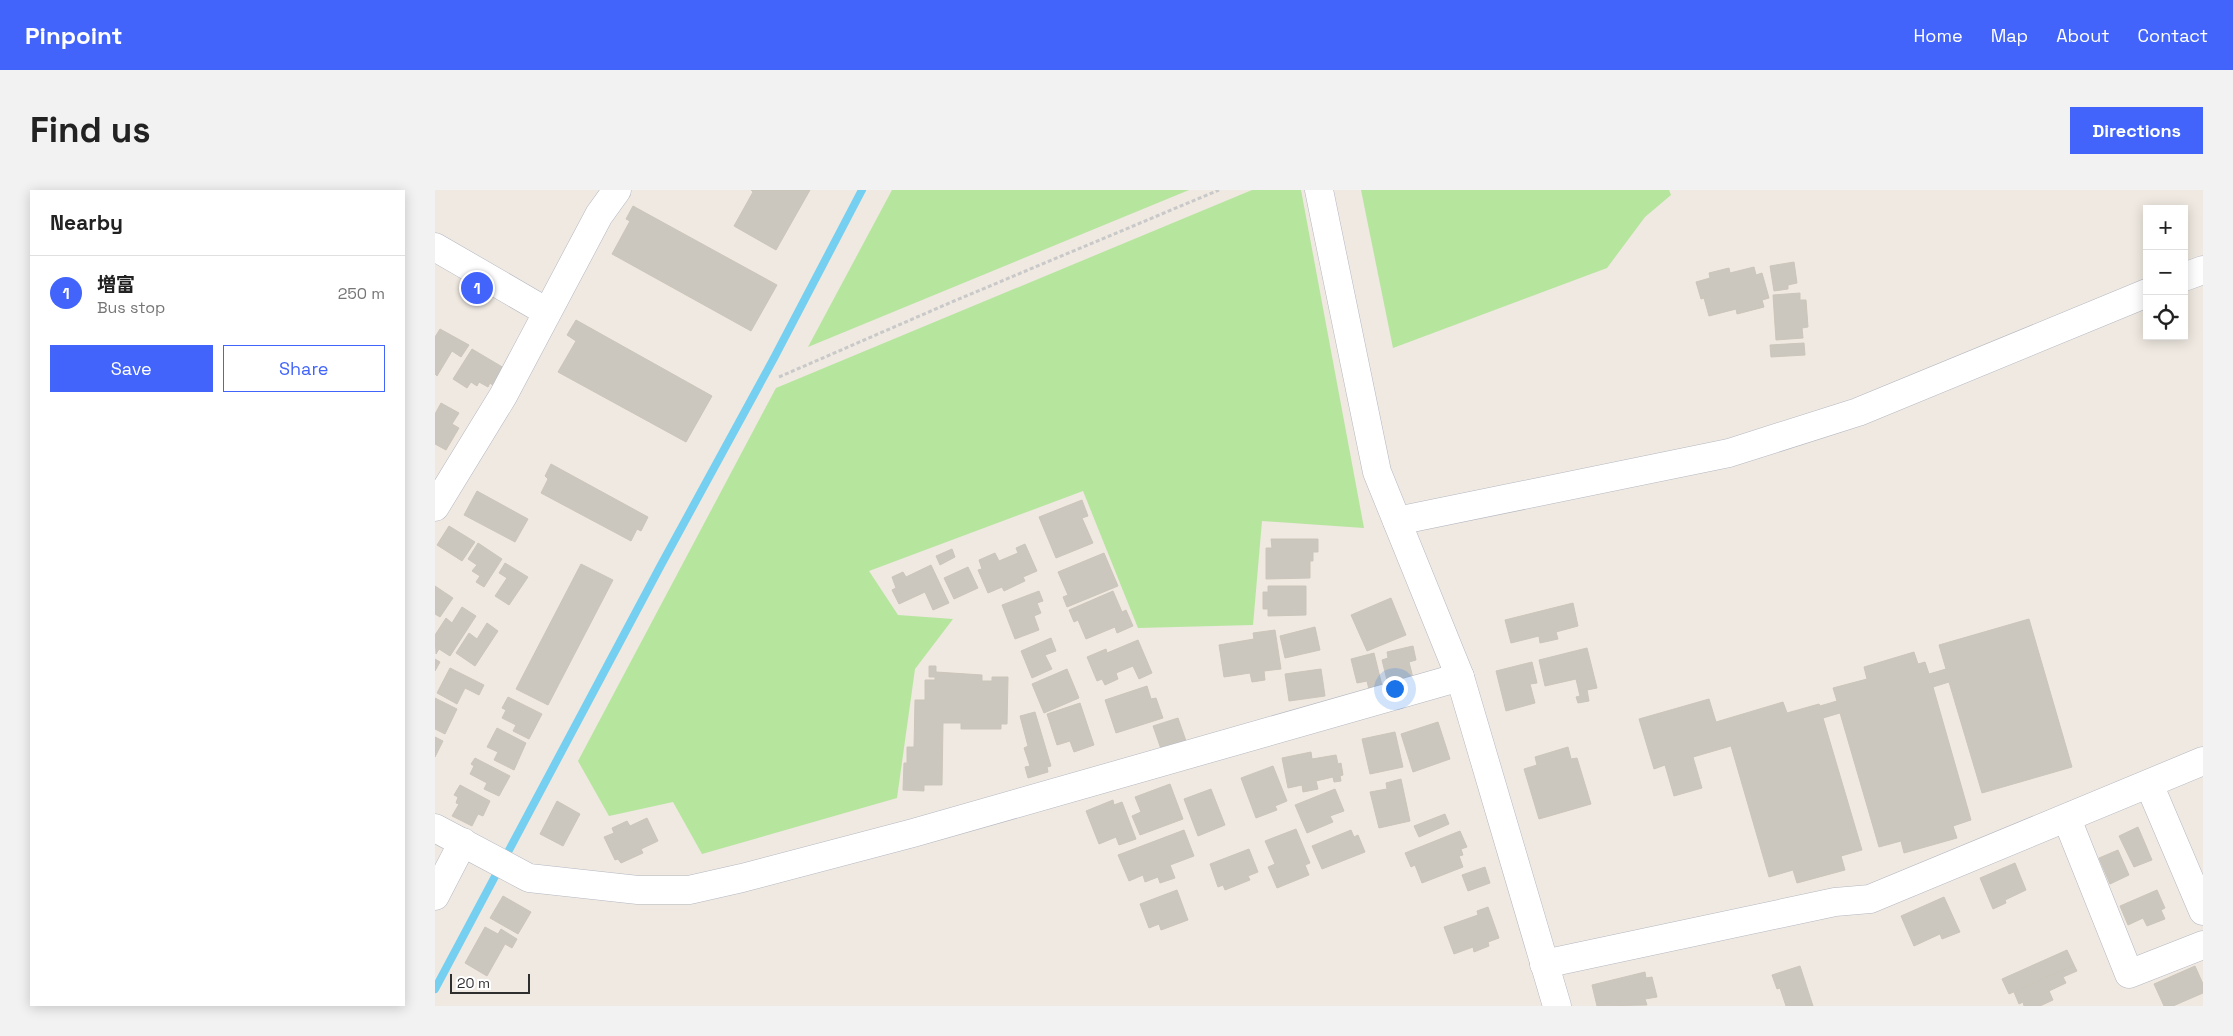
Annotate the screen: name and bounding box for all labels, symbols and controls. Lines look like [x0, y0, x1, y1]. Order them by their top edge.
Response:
text: Pinpoint [25, 20, 122, 51]
text: Home [1914, 24, 1963, 47]
text: Map [1991, 24, 2028, 47]
text: About [2056, 24, 2110, 47]
text: Contact [2138, 24, 2208, 47]
button: Directions [2070, 107, 2203, 154]
text: Find us [30, 108, 151, 152]
map controls [2143, 205, 2188, 340]
button: + [2143, 205, 2188, 250]
text: Nearby [50, 209, 123, 236]
button: − [2143, 250, 2188, 295]
pin: 1 [461, 269, 493, 307]
text: 増富 [97, 272, 135, 297]
text: 1 [62, 283, 70, 304]
text: 250 m [338, 283, 385, 304]
button: locate [2143, 295, 2188, 340]
text: Bus stop [97, 297, 165, 318]
button: Save [50, 345, 213, 392]
button: Share [223, 345, 385, 392]
your location [1382, 676, 1408, 702]
scale bar [450, 971, 530, 994]
text: 20 m [457, 974, 490, 992]

